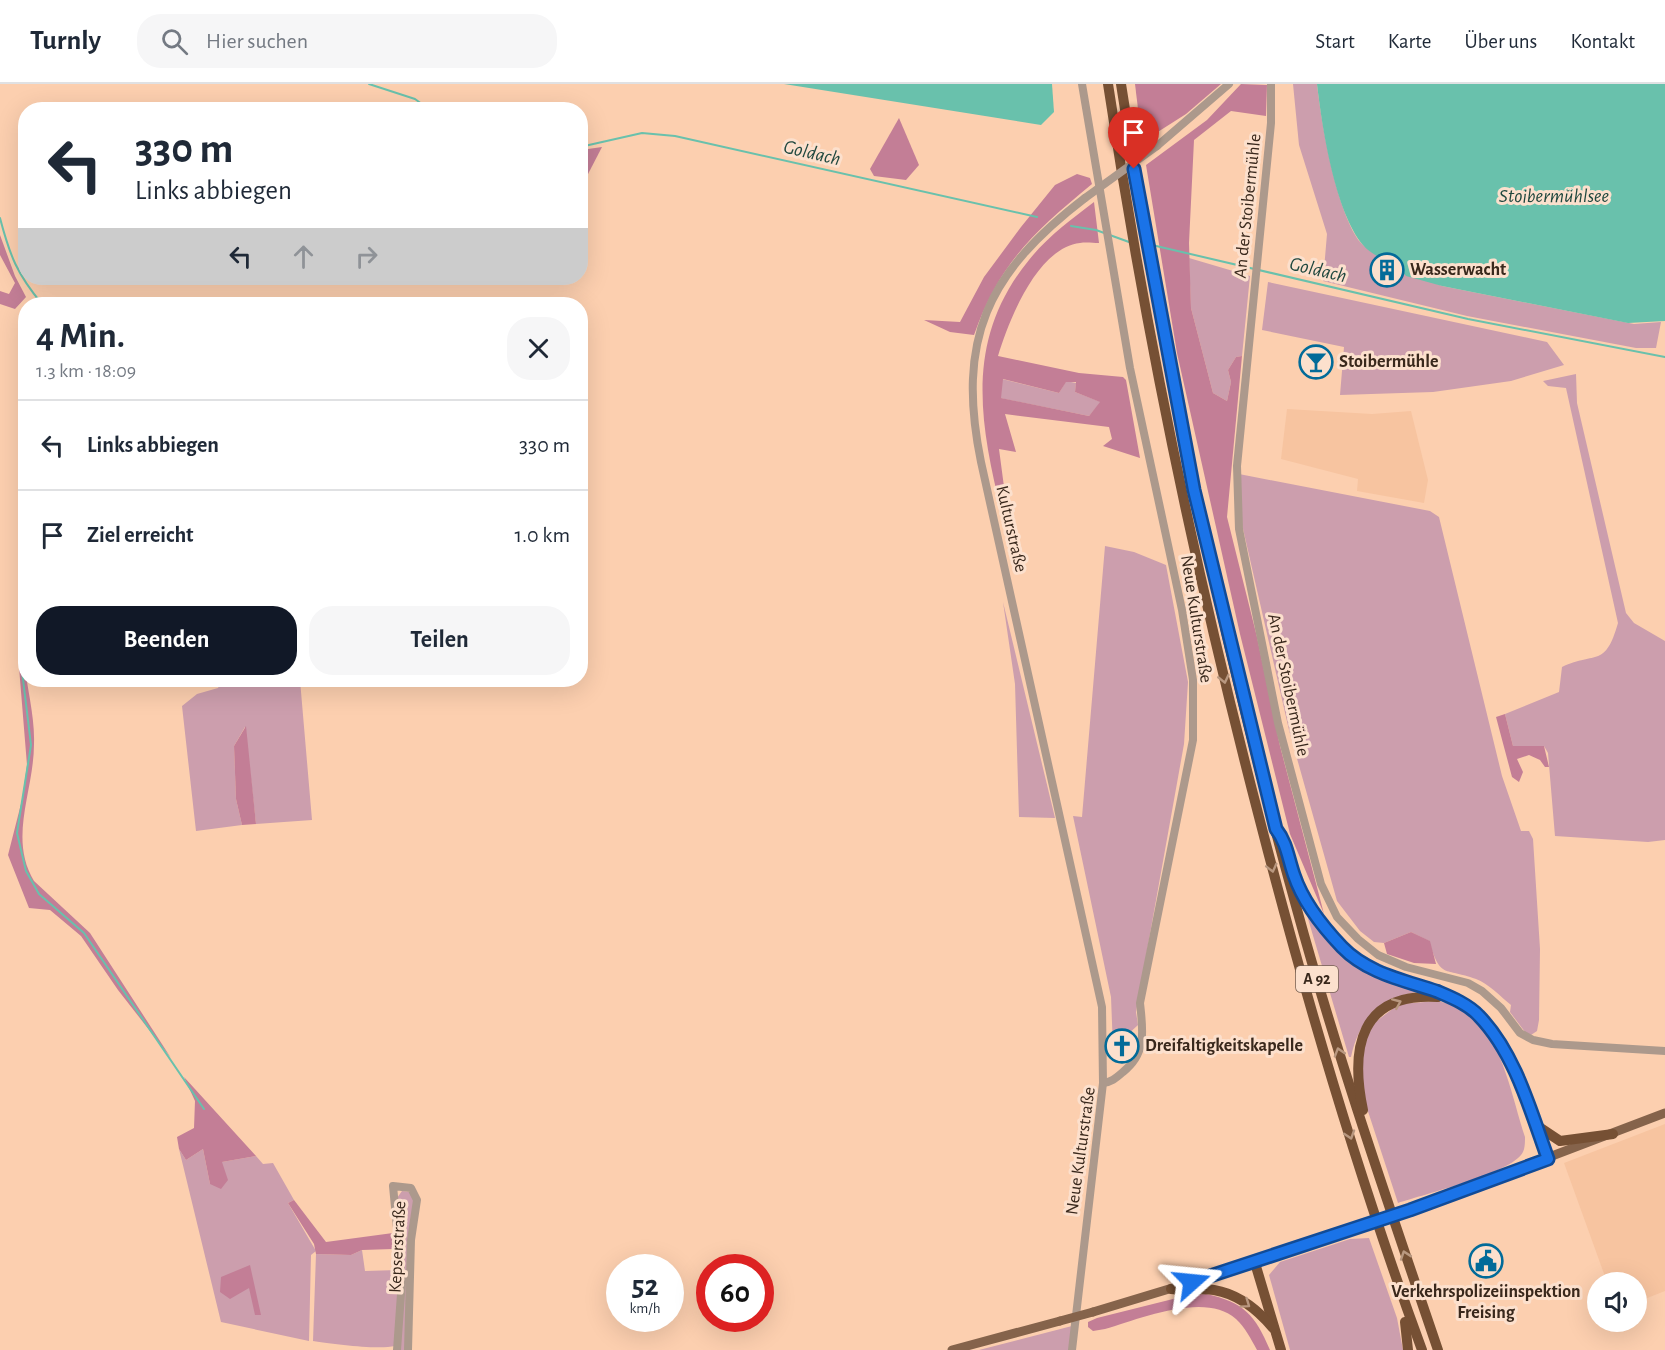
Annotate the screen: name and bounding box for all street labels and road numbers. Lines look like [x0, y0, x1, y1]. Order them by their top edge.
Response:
street label: An der Stoibermühle [1231, 133, 1265, 279]
street label: Kulturstraße [992, 484, 1030, 574]
street label: Neue Kulturstraße [1177, 554, 1215, 684]
street label: An der Stoibermühle [1264, 612, 1312, 758]
road number: A 92 [1296, 966, 1338, 992]
street label: Neue Kulturstraße [1063, 1086, 1099, 1216]
street label: Kepserstraße [387, 1200, 409, 1294]

